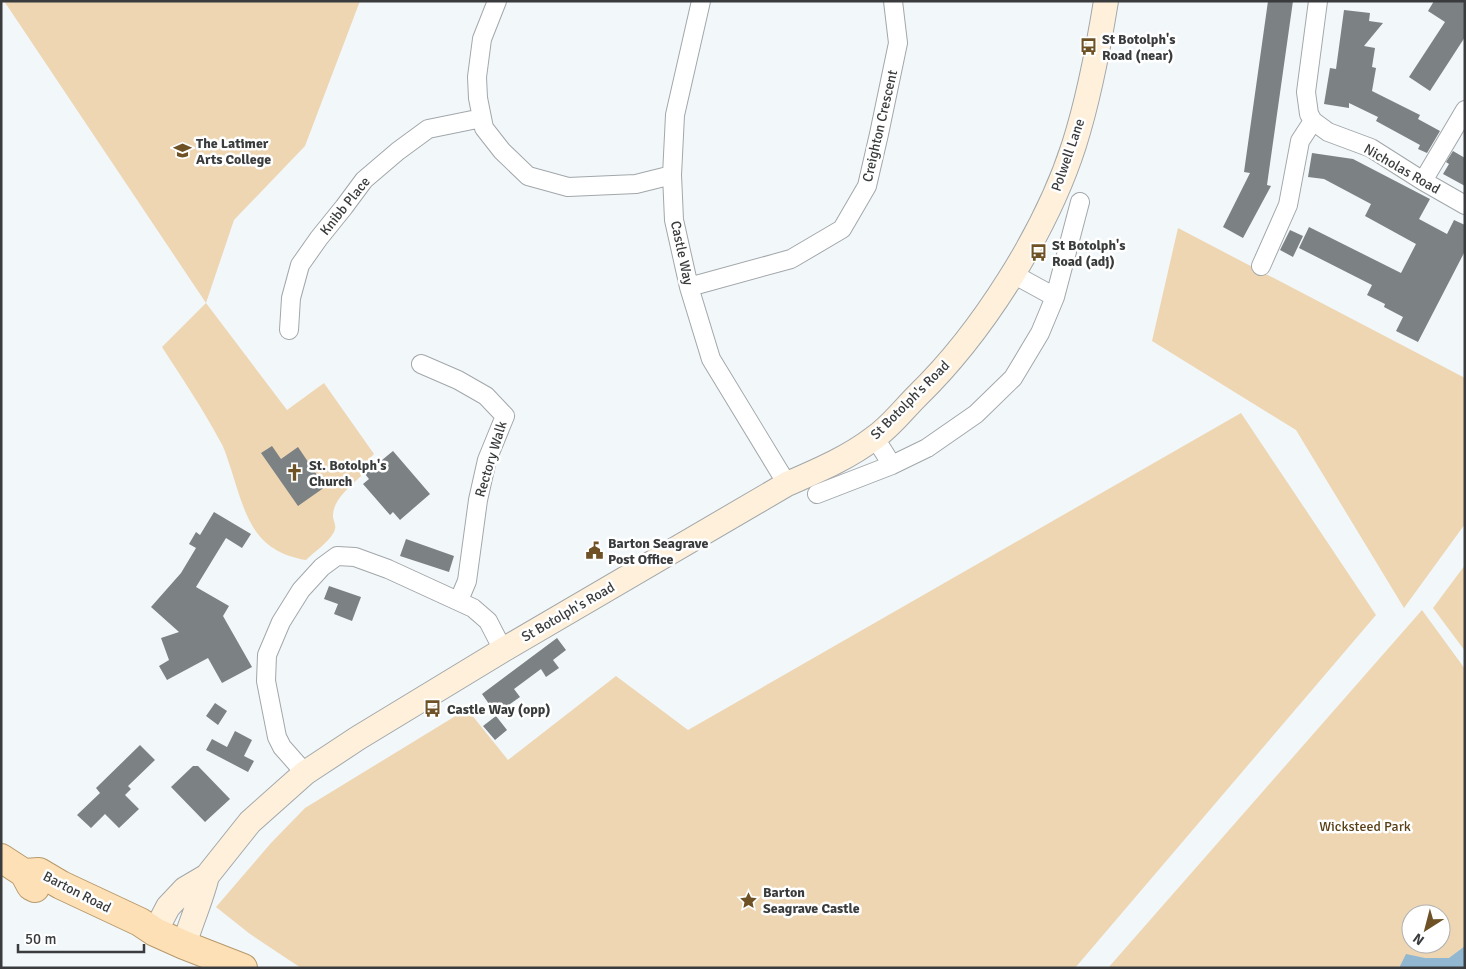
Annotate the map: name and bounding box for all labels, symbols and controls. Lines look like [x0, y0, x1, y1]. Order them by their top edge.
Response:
place label: St Botolph's Road (near) [1102, 31, 1175, 64]
bus stop icon: St Botolph's Road (near) [1078, 37, 1098, 57]
street label: Creighton Crescent [859, 68, 901, 184]
street label: Polwell Lane [1048, 116, 1088, 194]
place label: The Latimer Arts College [196, 135, 271, 168]
street label: Nicholas Road [1361, 140, 1443, 198]
school or university icon: The Latimer Arts College [172, 141, 192, 161]
street label: Knibb Place [316, 173, 374, 239]
street label: Castle Way [667, 219, 697, 287]
place label: St Botolph's Road (adj) [1052, 237, 1125, 270]
bus stop icon: St Botolph's Road (adj) [1028, 243, 1048, 263]
street label: St Botolph's Road [867, 357, 953, 443]
street label: Rectory Walk [471, 419, 511, 499]
place label: St. Botolph's Church [309, 457, 386, 490]
church icon: St. Botolph's Church [285, 463, 305, 483]
place label: Barton Seagrave Post Office [608, 535, 708, 568]
public building icon: Barton Seagrave Post Office [584, 541, 604, 561]
street label: St Botolph's Road [518, 578, 618, 646]
bus stop icon: Castle Way (opp) [423, 699, 443, 719]
place label: Castle Way (opp) [447, 701, 551, 718]
park label: Wicksteed Park [1319, 818, 1411, 835]
street label: Barton Road [40, 868, 114, 916]
place label: Barton Seagrave Castle [763, 884, 860, 917]
place icon: Barton Seagrave Castle [739, 890, 759, 910]
north arrow [1401, 904, 1451, 954]
scale bar [18, 922, 144, 954]
text: N [1410, 929, 1428, 949]
text: 50 m [25, 930, 56, 948]

